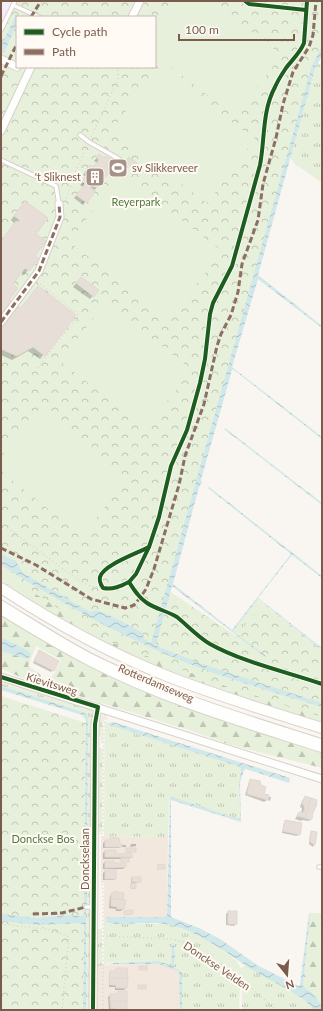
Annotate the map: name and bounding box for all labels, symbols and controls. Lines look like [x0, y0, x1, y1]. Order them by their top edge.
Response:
legend [16, 16, 156, 68]
scale bar [179, 16, 294, 42]
text: 100 m [185, 22, 219, 37]
text: Cycle path [52, 24, 107, 39]
text: Path [52, 44, 76, 59]
sports icon: sv Slikkerveer [107, 157, 129, 179]
place label: sv Slikkerveer [132, 161, 198, 174]
building icon: 't Sliknest [84, 166, 106, 188]
place label: 't Sliknest [35, 170, 81, 183]
park label: Reyerpark [112, 195, 161, 208]
street label: Rotterdamseweg [116, 661, 196, 704]
street label: Kievitsweg [25, 670, 80, 698]
street label: Donckselaan [78, 828, 91, 890]
park label: Donckse Bos [12, 832, 75, 845]
street label: Donckse Velden [181, 938, 253, 993]
north arrow [267, 955, 307, 995]
text: N [284, 978, 296, 992]

